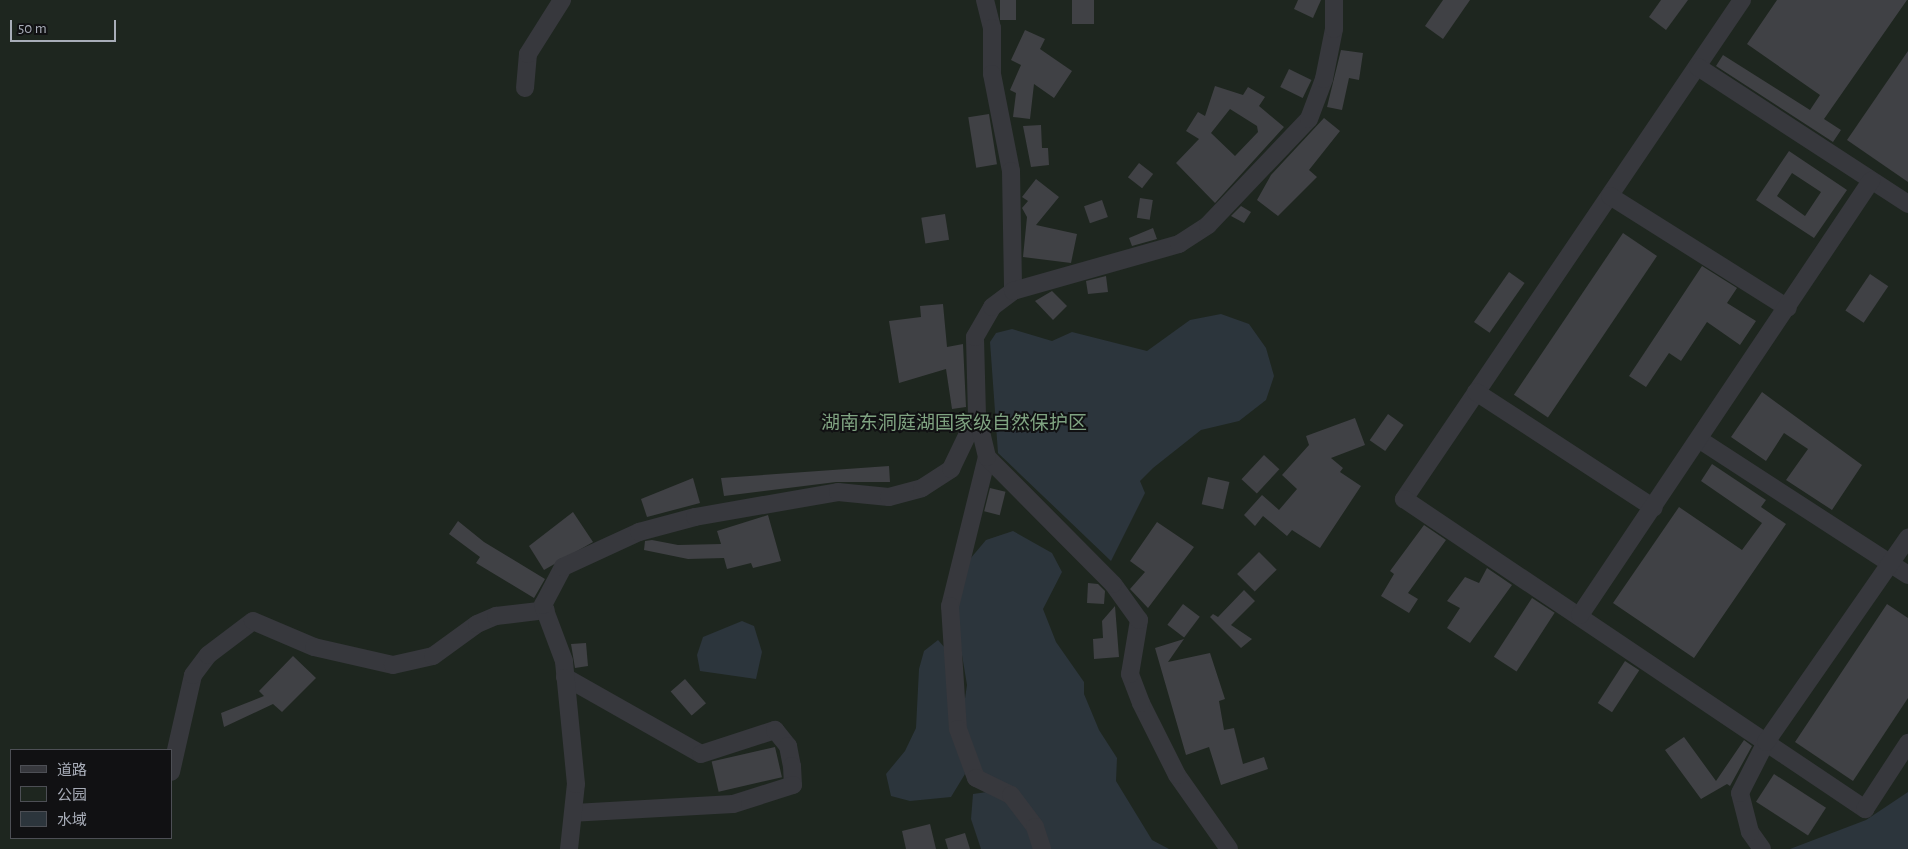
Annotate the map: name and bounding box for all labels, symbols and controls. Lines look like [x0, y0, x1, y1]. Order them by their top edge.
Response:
scale bar [12, 10, 119, 42]
text: 50 m [18, 21, 47, 36]
park label: 湖南东洞庭湖国家级自然保护区 [821, 413, 1087, 435]
legend [10, 749, 172, 839]
text: 道路 [57, 763, 87, 778]
text: 公园 [57, 788, 87, 803]
text: 水域 [57, 813, 87, 828]

